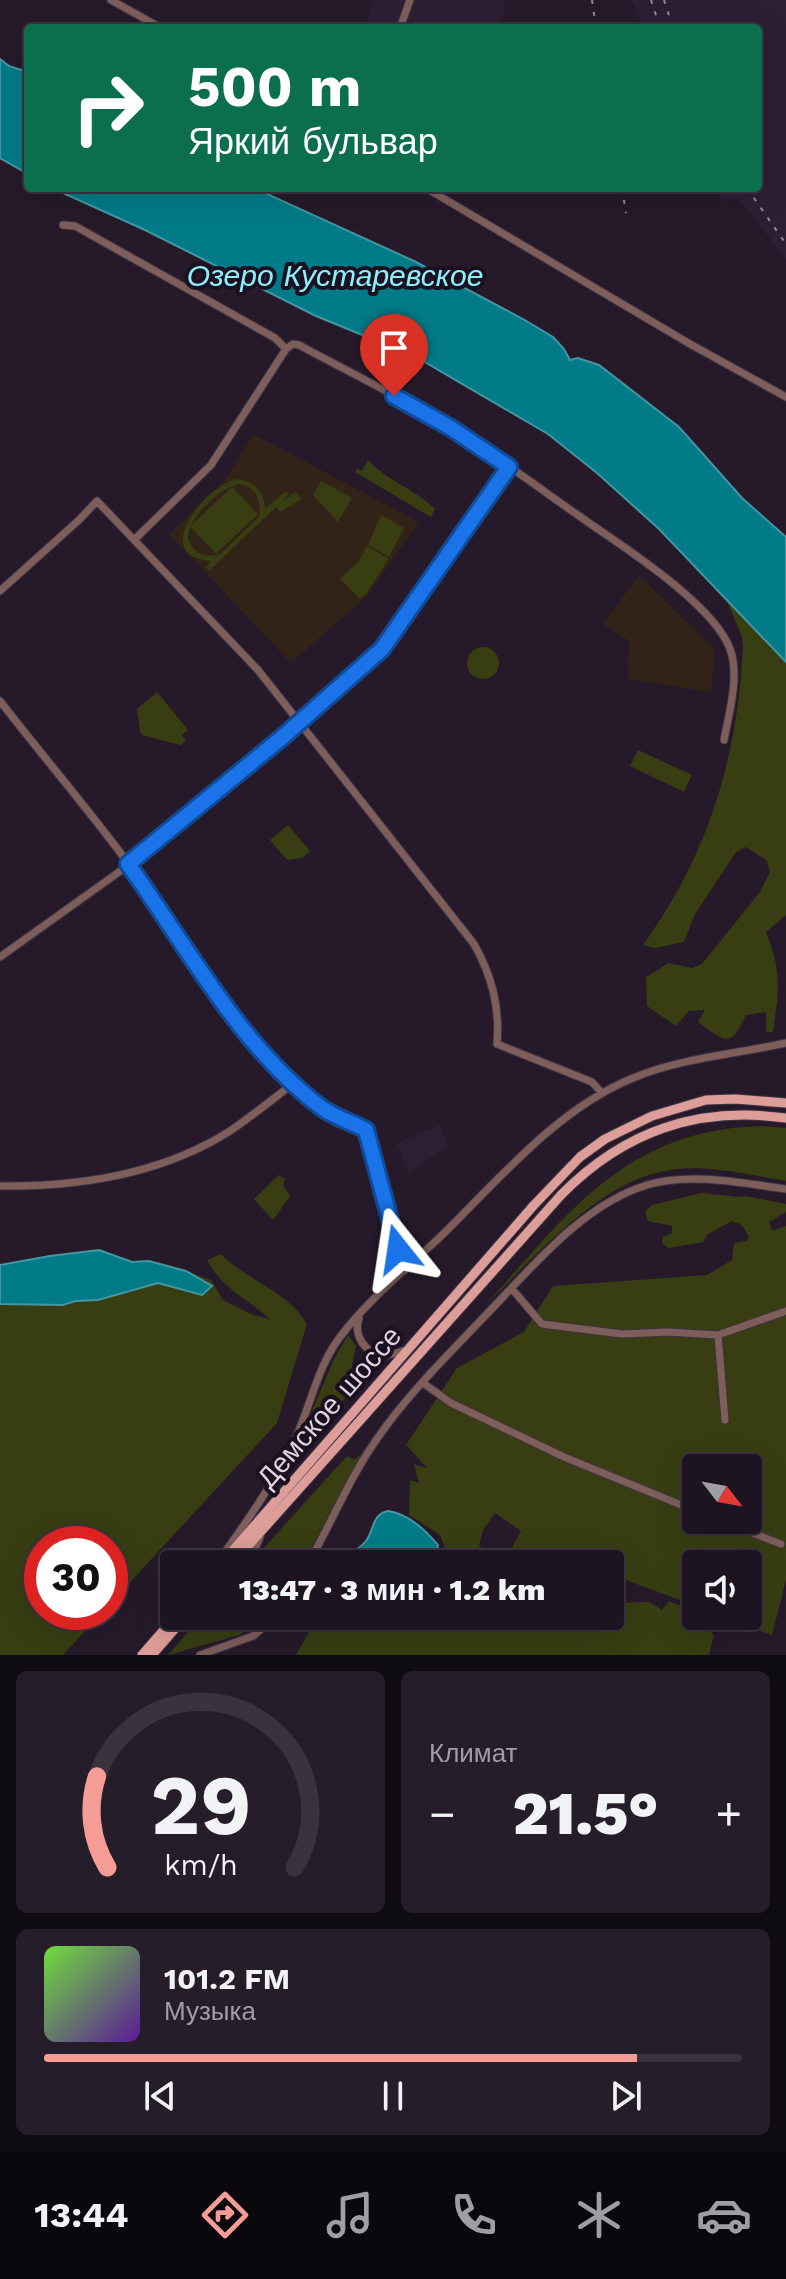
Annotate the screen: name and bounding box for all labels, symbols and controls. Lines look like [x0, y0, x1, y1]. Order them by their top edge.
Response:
text: 500 m [188, 54, 362, 120]
icon: right [56, 56, 160, 160]
text: Яркий бульвар [188, 121, 438, 163]
water label: Озеро Кустаревское [187, 258, 483, 293]
pin [360, 314, 428, 396]
icon: arrive [372, 326, 416, 370]
position arrow [356, 1207, 440, 1291]
street label: Демское шоссе [250, 1320, 408, 1494]
north arrow [682, 1454, 762, 1534]
map controls [682, 1454, 762, 1630]
speed limit sign: 30 [24, 1526, 128, 1630]
button: sound [682, 1550, 762, 1630]
text: 13:47 · 3 мин · 1.2 km [239, 1572, 545, 1607]
text: Климат [429, 1738, 518, 1768]
text: 29 [150, 1757, 251, 1854]
text: 21.5° [512, 1778, 659, 1849]
text: − [429, 1788, 456, 1840]
text: + [715, 1788, 742, 1840]
text: km/h [164, 1848, 237, 1882]
text: 101.2 FM [164, 1961, 290, 1996]
text: Музыка [164, 1996, 256, 2026]
icon: previous [138, 2074, 182, 2118]
icon: pause [371, 2074, 415, 2118]
icon: next [604, 2074, 648, 2118]
icon: directions [197, 2187, 253, 2243]
icon: music [322, 2187, 378, 2243]
icon: phone [446, 2187, 502, 2243]
icon: climate [571, 2187, 627, 2243]
icon: car [696, 2187, 752, 2243]
text: 13:44 [34, 2194, 129, 2236]

